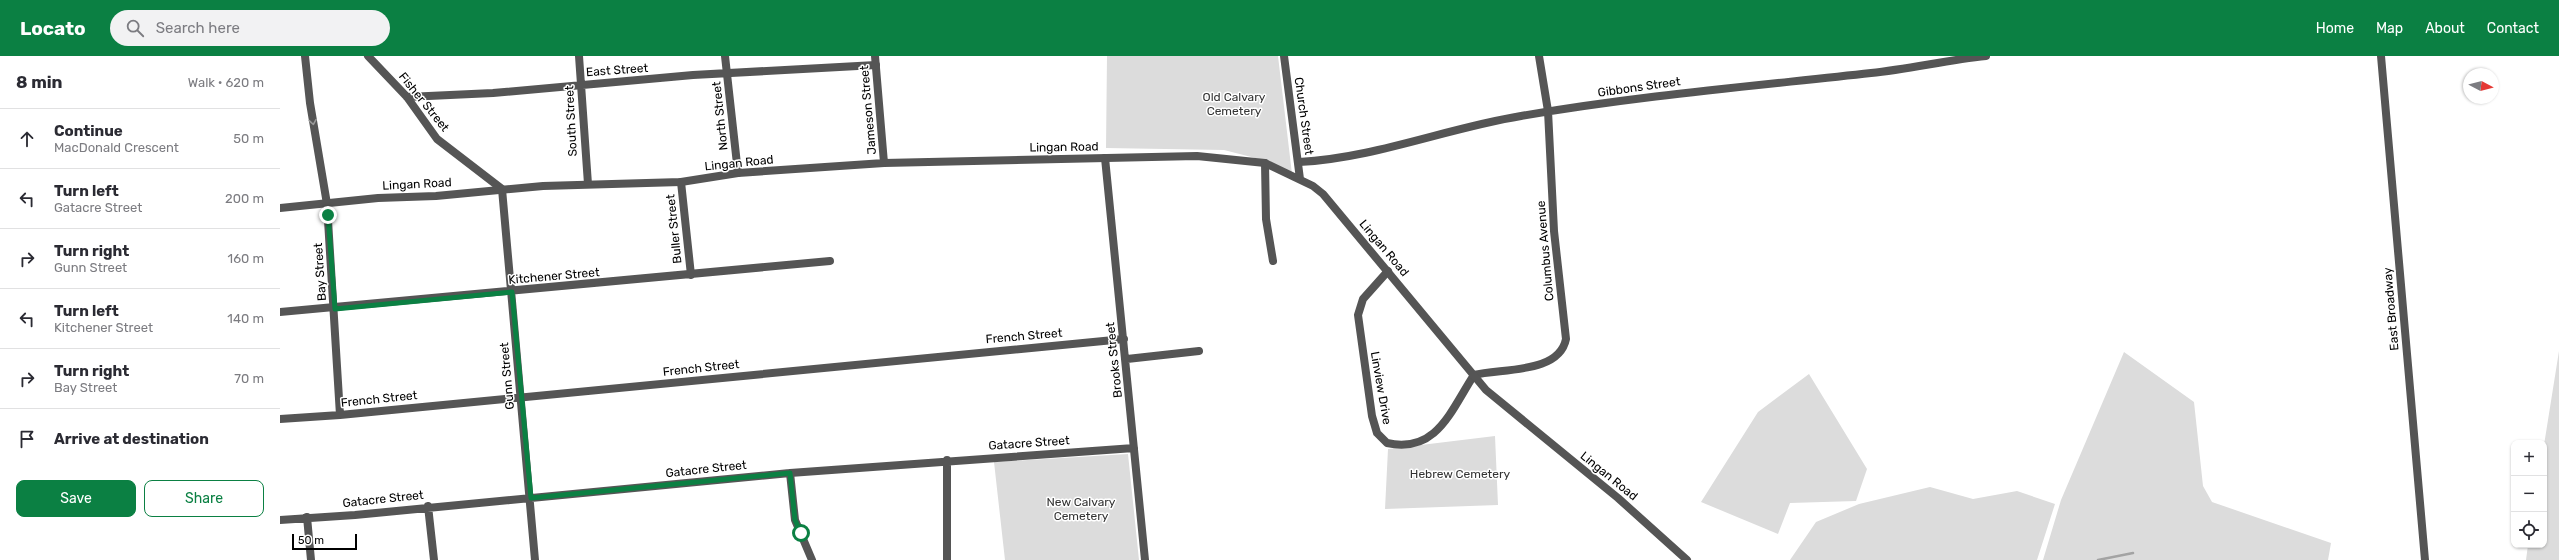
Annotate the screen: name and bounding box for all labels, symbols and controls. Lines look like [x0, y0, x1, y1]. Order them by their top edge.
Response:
search box [110, 10, 390, 46]
text: Locato [20, 17, 86, 40]
icon: search [124, 17, 146, 39]
text: Search here [156, 19, 240, 37]
text: Home [2316, 20, 2354, 37]
text: Map [2376, 20, 2403, 37]
text: About [2425, 20, 2465, 37]
text: Contact [2487, 20, 2539, 37]
street label: East Street [585, 61, 649, 79]
street label: Jameson Street [857, 65, 879, 155]
north arrow [2463, 68, 2499, 104]
street label: Fisher Street [396, 70, 452, 135]
text: 8 min [16, 72, 63, 92]
street label: Gibbons Street [1597, 74, 1682, 100]
text: Walk · 620 m [188, 75, 264, 90]
street label: Church Street [1292, 76, 1316, 156]
street label: North Street [709, 80, 731, 151]
street label: South Street [562, 85, 580, 157]
park label: Old Calvary Cemetery [1203, 90, 1266, 118]
one-way arrow [308, 119, 317, 126]
text: Continue [54, 122, 123, 140]
icon: ahead [16, 128, 38, 150]
text: 50 m [233, 131, 264, 146]
street label: Lingan Road [1029, 139, 1099, 155]
text: MacDonald Crescent [54, 140, 179, 155]
street label: Lingan Road [704, 152, 774, 174]
street label: Lingan Road [382, 175, 452, 193]
text: Turn left [54, 182, 119, 200]
icon: left [16, 188, 38, 210]
text: 200 m [225, 191, 264, 206]
street label: Buller Street [663, 193, 685, 264]
text: Gatacre Street [54, 200, 142, 215]
street label: Columbus Avenue [1534, 200, 1556, 302]
route end [319, 206, 337, 224]
street label: Lingan Road [1356, 217, 1412, 279]
text: Turn right [54, 242, 129, 260]
street label: Bay Street [311, 242, 329, 302]
icon: right [16, 248, 38, 270]
text: 160 m [228, 251, 264, 266]
text: Gunn Street [54, 260, 127, 275]
street label: Kitchener Street [508, 265, 600, 287]
street label: East Broadway [2380, 267, 2402, 351]
text: Turn left [54, 302, 119, 320]
icon: left [16, 308, 38, 330]
text: 140 m [227, 311, 264, 326]
text: Kitchener Street [54, 320, 153, 335]
street label: Brooks Street [1103, 321, 1125, 399]
street label: French Street [985, 326, 1063, 346]
street label: Gunn Street [497, 341, 517, 410]
street label: Linview Drive [1368, 350, 1394, 426]
street label: French Street [662, 357, 740, 379]
text: Turn right [54, 362, 129, 380]
icon: right [16, 368, 38, 390]
text: 70 m [234, 371, 264, 386]
text: Bay Street [54, 380, 117, 395]
street label: French Street [340, 388, 418, 410]
icon: arrive [16, 428, 38, 450]
text: Arrive at destination [54, 430, 209, 448]
street label: Gatacre Street [988, 433, 1070, 453]
map controls [2511, 440, 2547, 548]
button: + [2511, 440, 2547, 476]
street label: Lingan Road [1578, 449, 1640, 503]
street label: Gatacre Street [665, 458, 748, 480]
park label: Hebrew Cemetery [1410, 467, 1511, 481]
button: − [2511, 476, 2547, 512]
button: Save [16, 480, 136, 517]
button: Share [144, 480, 264, 517]
street label: Gatacre Street [342, 488, 425, 510]
park label: New Calvary Cemetery [1047, 495, 1116, 523]
button: locate [2511, 512, 2547, 548]
route start [792, 524, 810, 542]
scale bar [292, 532, 357, 551]
text: 50 m [298, 534, 324, 547]

